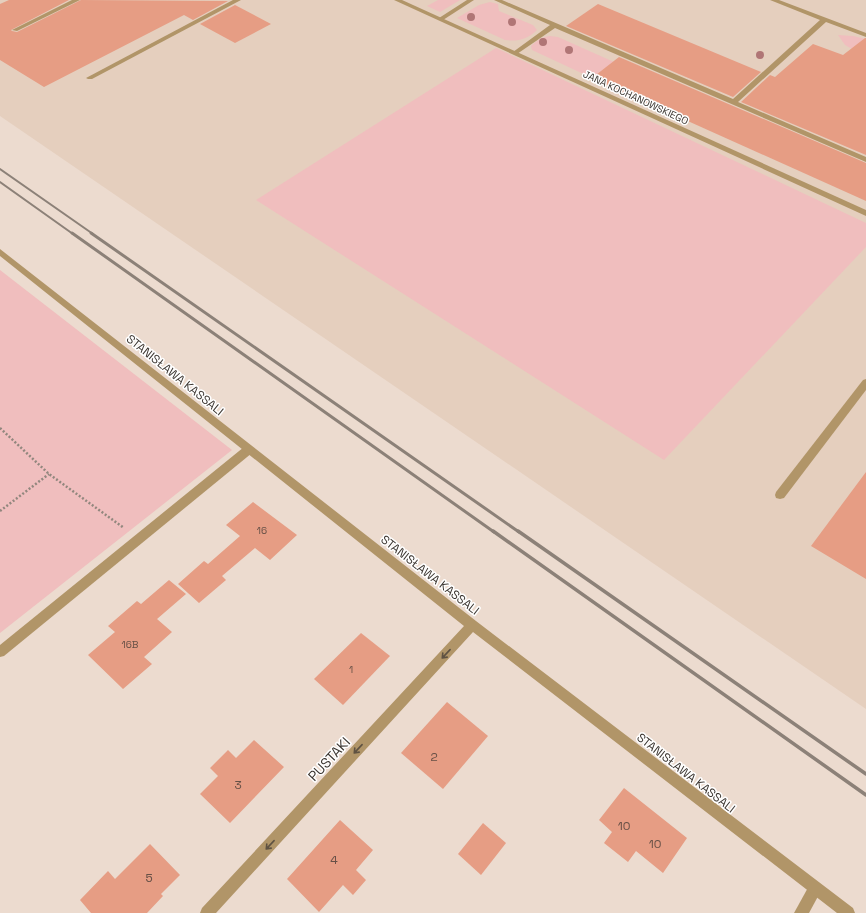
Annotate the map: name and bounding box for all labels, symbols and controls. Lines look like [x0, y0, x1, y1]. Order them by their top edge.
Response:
street label: JANA KOCHANOWSKIEGO [581, 67, 691, 128]
street label: STANISŁAWA KASSALI [123, 331, 227, 419]
house number: 16 [257, 524, 267, 537]
street label: STANISŁAWA KASSALI [378, 532, 482, 618]
house number: 16B [122, 638, 139, 651]
one-way arrow [441, 649, 451, 659]
house number: 1 [349, 663, 353, 676]
street label: STANISŁAWA KASSALI [634, 730, 738, 816]
street label: PUSTAKI [304, 733, 354, 785]
one-way arrow [353, 744, 363, 754]
house number: 2 [430, 749, 438, 765]
house number: 3 [234, 777, 242, 793]
house number: 10 [618, 818, 630, 834]
house number: 10 [649, 836, 661, 852]
one-way arrow [265, 840, 275, 850]
house number: 4 [330, 852, 338, 868]
house number: 5 [145, 870, 153, 886]

